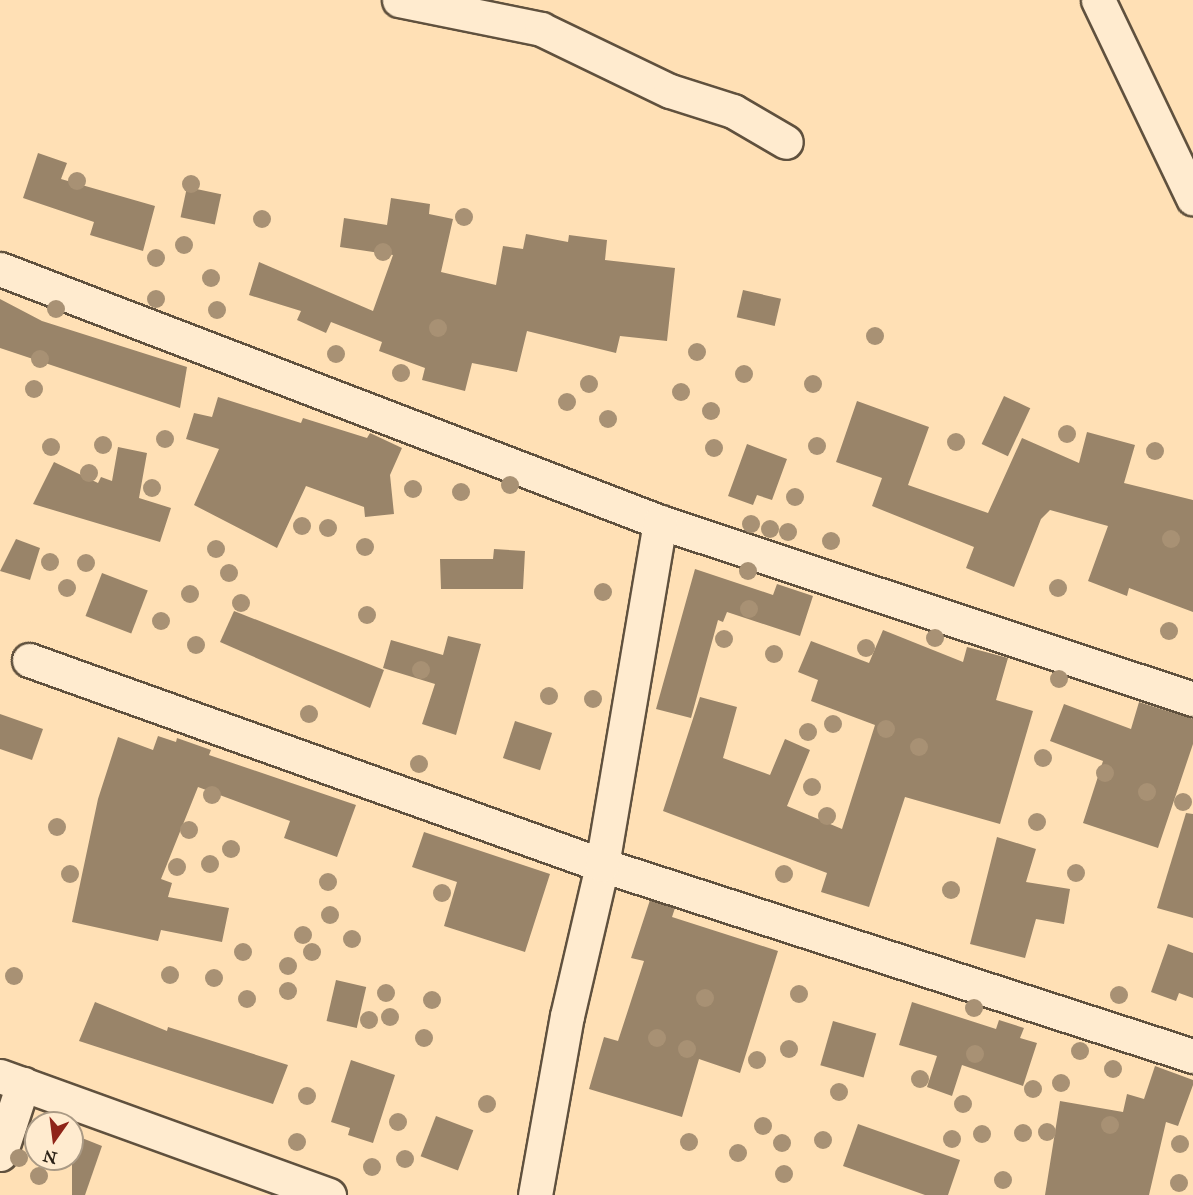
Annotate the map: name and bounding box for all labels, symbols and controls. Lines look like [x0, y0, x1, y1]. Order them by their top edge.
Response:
north arrow [24, 1111, 84, 1171]
text: N [41, 1146, 59, 1168]

